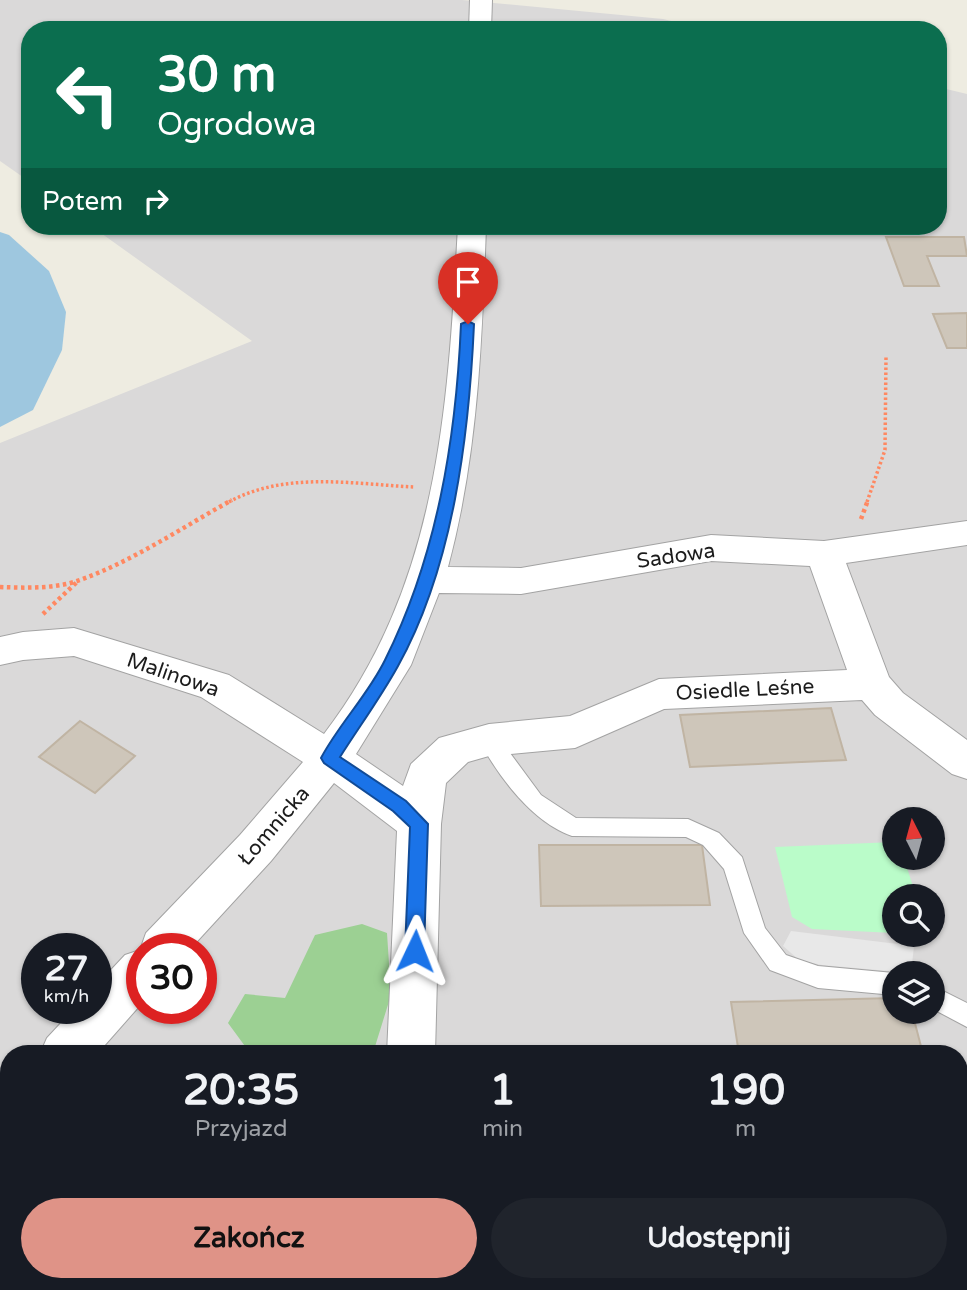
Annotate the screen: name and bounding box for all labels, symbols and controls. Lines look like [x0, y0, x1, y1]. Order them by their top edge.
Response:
text: 30 m [157, 46, 276, 105]
icon: left [42, 49, 133, 140]
text: Ogrodowa [157, 106, 316, 144]
icon: right [137, 182, 175, 220]
text: Potem [42, 186, 123, 217]
pin [438, 252, 498, 324]
icon: arrive [449, 263, 487, 301]
street label: Sadowa [635, 538, 717, 574]
street label: Malinowa [123, 648, 223, 702]
street label: Osiedle Leśne [675, 674, 815, 706]
street label: Łomnicka [233, 781, 315, 871]
north arrow [882, 807, 945, 870]
map controls [882, 807, 945, 1024]
button: search [882, 884, 945, 947]
position arrow [378, 914, 452, 988]
speed limit sign: 30 [126, 933, 217, 1024]
text: 27 [45, 948, 88, 990]
button: layers [882, 961, 945, 1024]
text: km/h [44, 985, 89, 1007]
text: 20:35 [183, 1065, 299, 1116]
text: 1 [489, 1065, 516, 1116]
text: 190 [706, 1065, 785, 1116]
text: Przyjazd [195, 1115, 287, 1143]
text: min [482, 1115, 523, 1143]
text: m [735, 1115, 756, 1143]
button: Zakończ [21, 1198, 477, 1278]
button: Udostępnij [491, 1198, 947, 1278]

